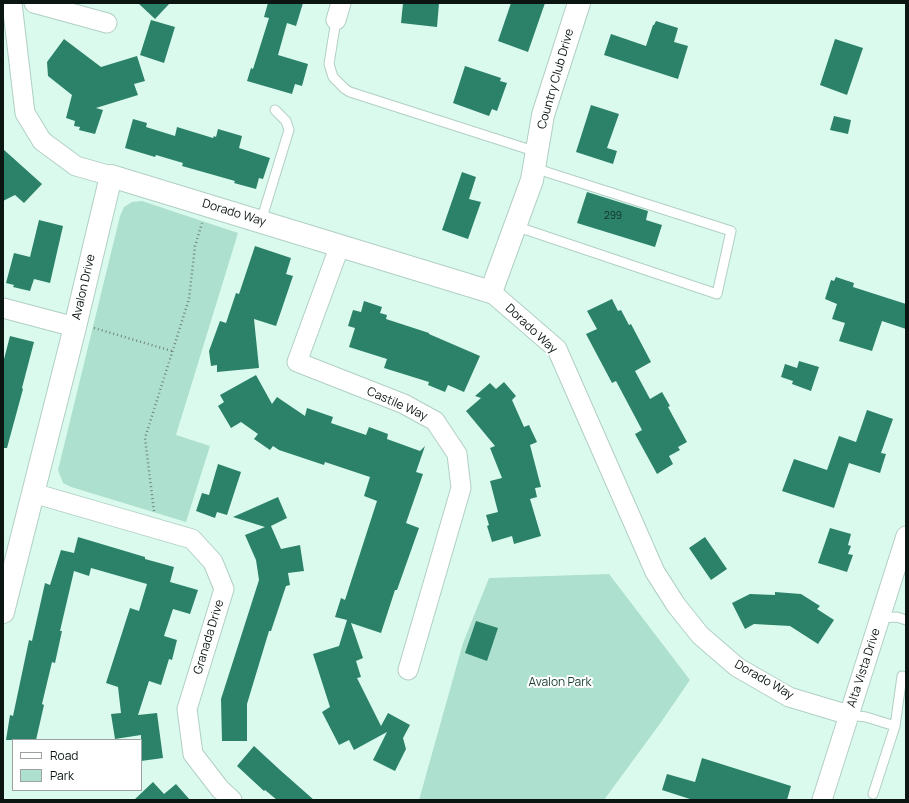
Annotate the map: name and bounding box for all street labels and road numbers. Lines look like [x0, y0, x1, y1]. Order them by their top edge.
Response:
street label: Country Club Drive [535, 27, 577, 131]
street label: Dorado Way [200, 196, 268, 230]
street label: Avalon Drive [69, 253, 99, 321]
street label: Dorado Way [502, 301, 560, 357]
street label: Castile Way [365, 384, 429, 424]
street label: Granada Drive [191, 598, 227, 676]
street label: Alta Vista Drive [844, 627, 884, 709]
street label: Dorado Way [732, 657, 796, 703]

